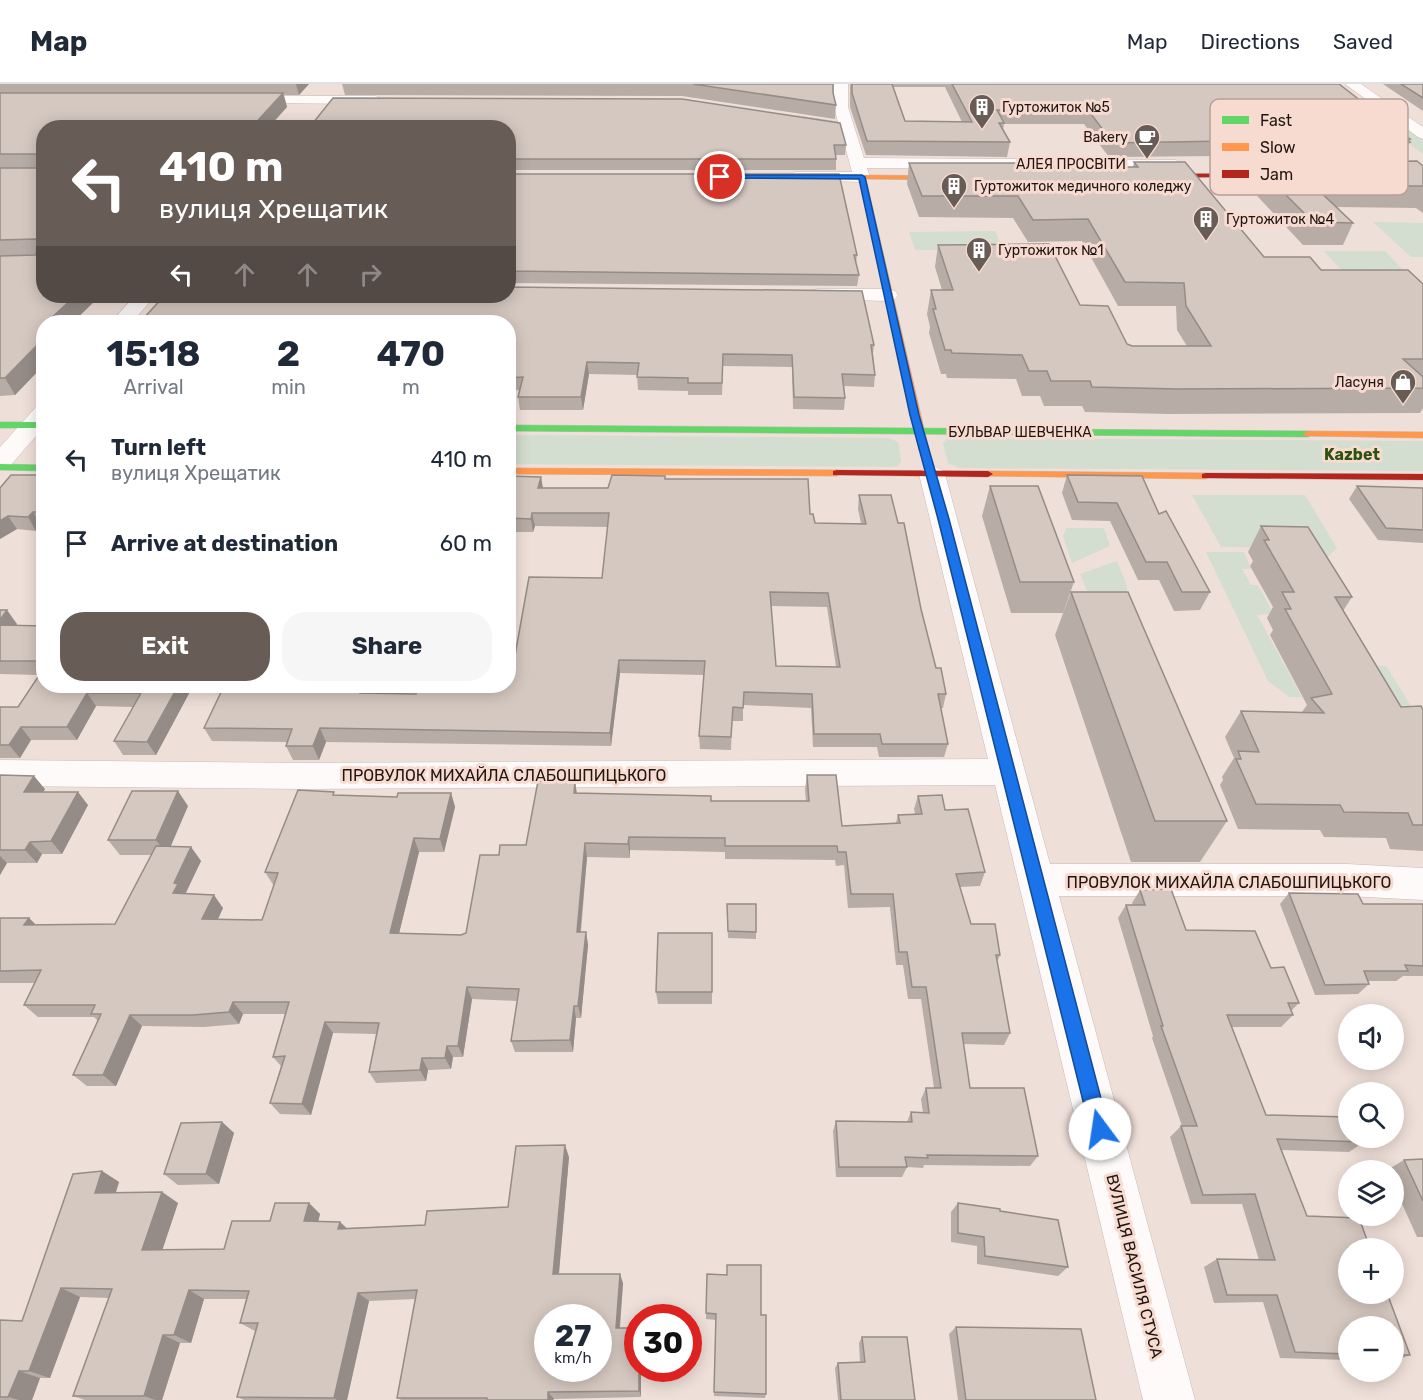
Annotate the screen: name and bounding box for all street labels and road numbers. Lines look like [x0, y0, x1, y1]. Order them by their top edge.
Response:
street label: АЛЕЯ ПРОСВІТИ [1016, 156, 1126, 173]
street label: БУЛЬВАР ШЕВЧЕНКА [948, 424, 1092, 441]
street label: ПРОВУЛОК МИХАЙЛА СЛАБОШПИЦЬКОГО [342, 766, 666, 785]
street label: ПРОВУЛОК МИХАЙЛА СЛАБОШПИЦЬКОГО [1067, 873, 1391, 892]
street label: ВУЛИЦЯ ВАСИЛЯ СТУСА [1102, 1172, 1167, 1360]

